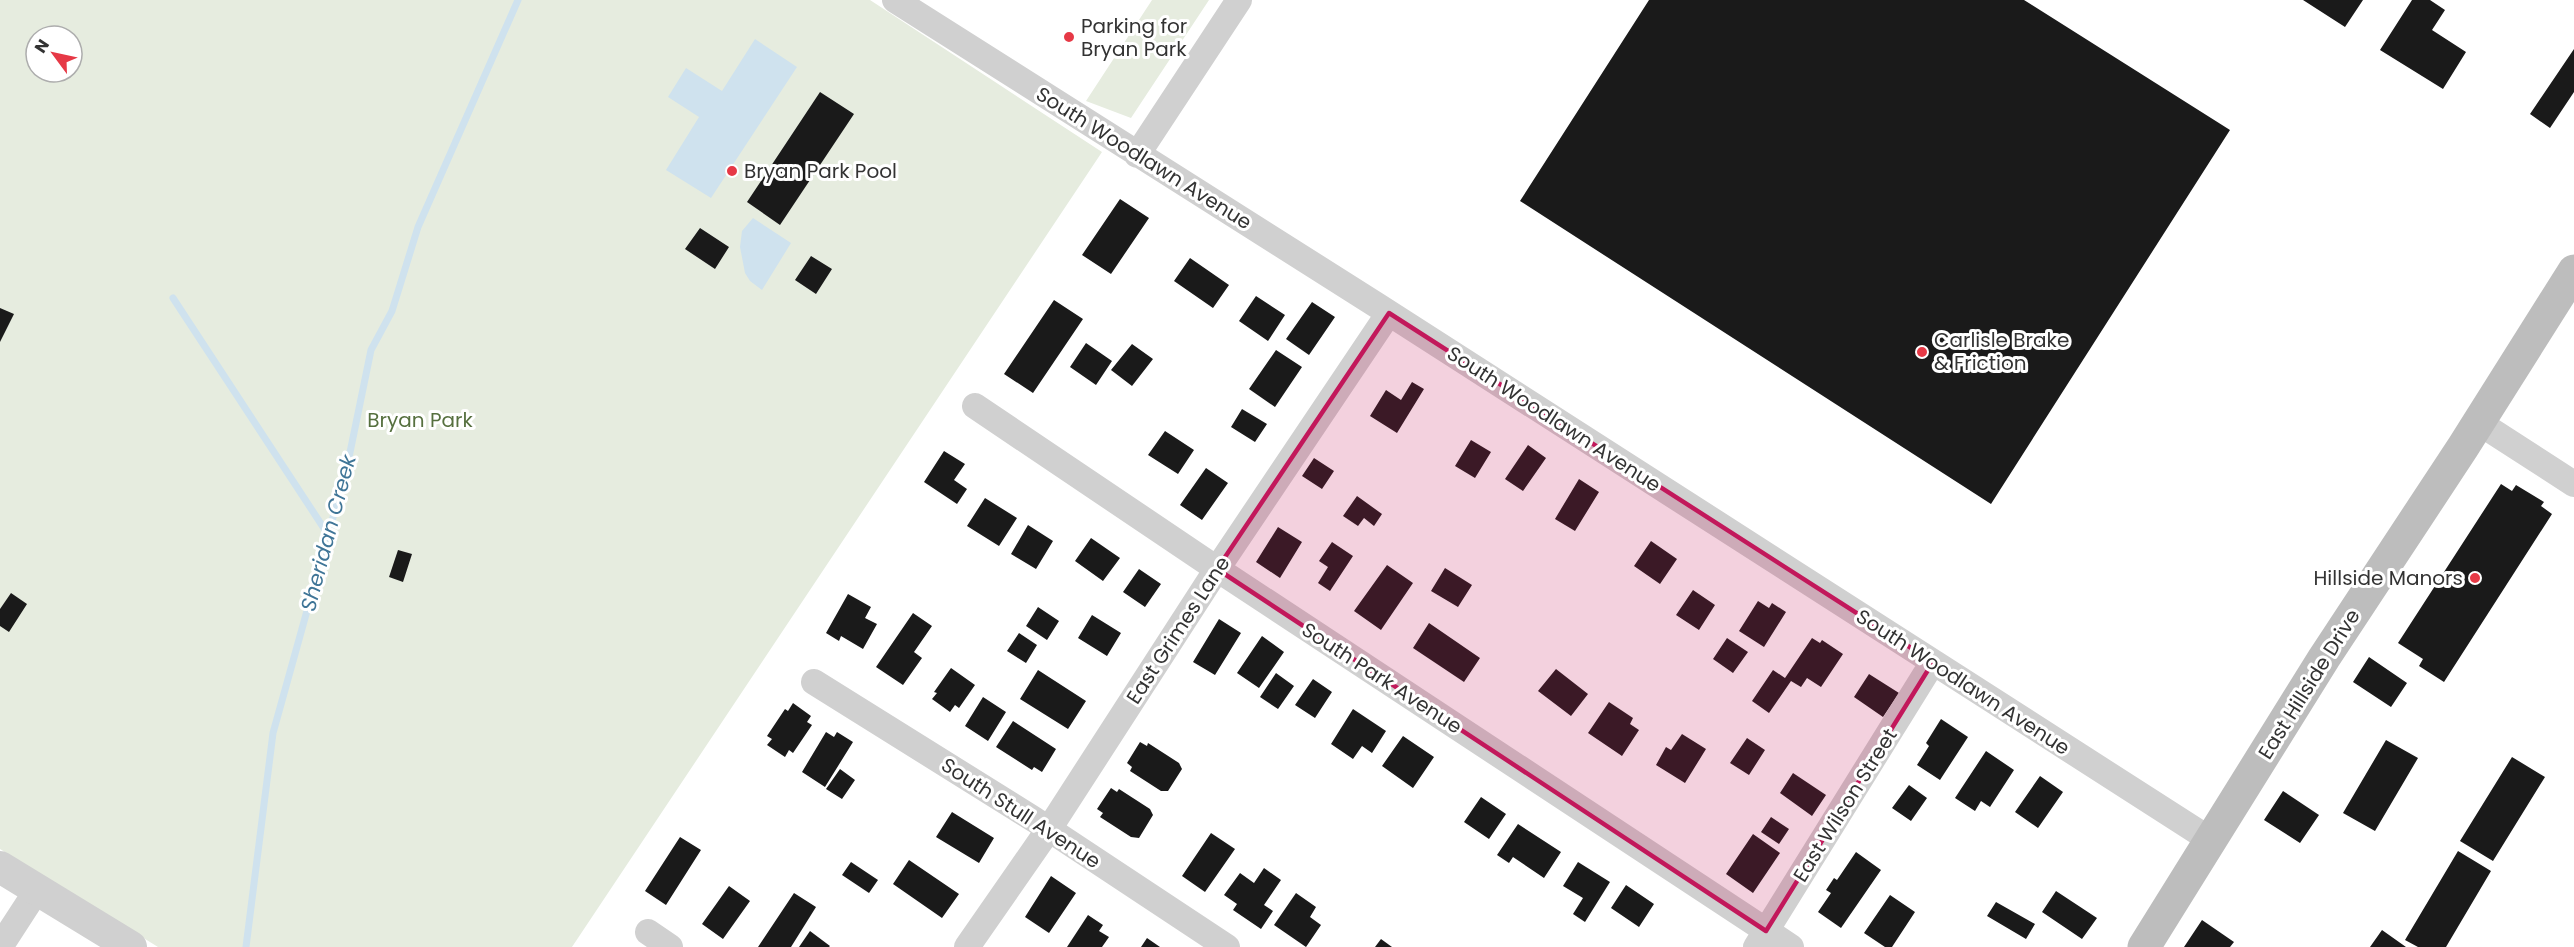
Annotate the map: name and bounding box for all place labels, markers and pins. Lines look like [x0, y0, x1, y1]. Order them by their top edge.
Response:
place label: Parking for Bryan Park [1081, 12, 1187, 63]
marker: Parking for Bryan Park [1062, 30, 1076, 44]
place label: Bryan Park Pool [744, 157, 897, 185]
marker: Bryan Park Pool [725, 164, 739, 178]
place label: Carlisle Brake & Friction [1934, 326, 2069, 377]
marker: Carlisle Brake & Friction [1915, 345, 1929, 359]
place label: Hillside Manors [2314, 564, 2463, 592]
marker: Hillside Manors [2468, 571, 2482, 585]

